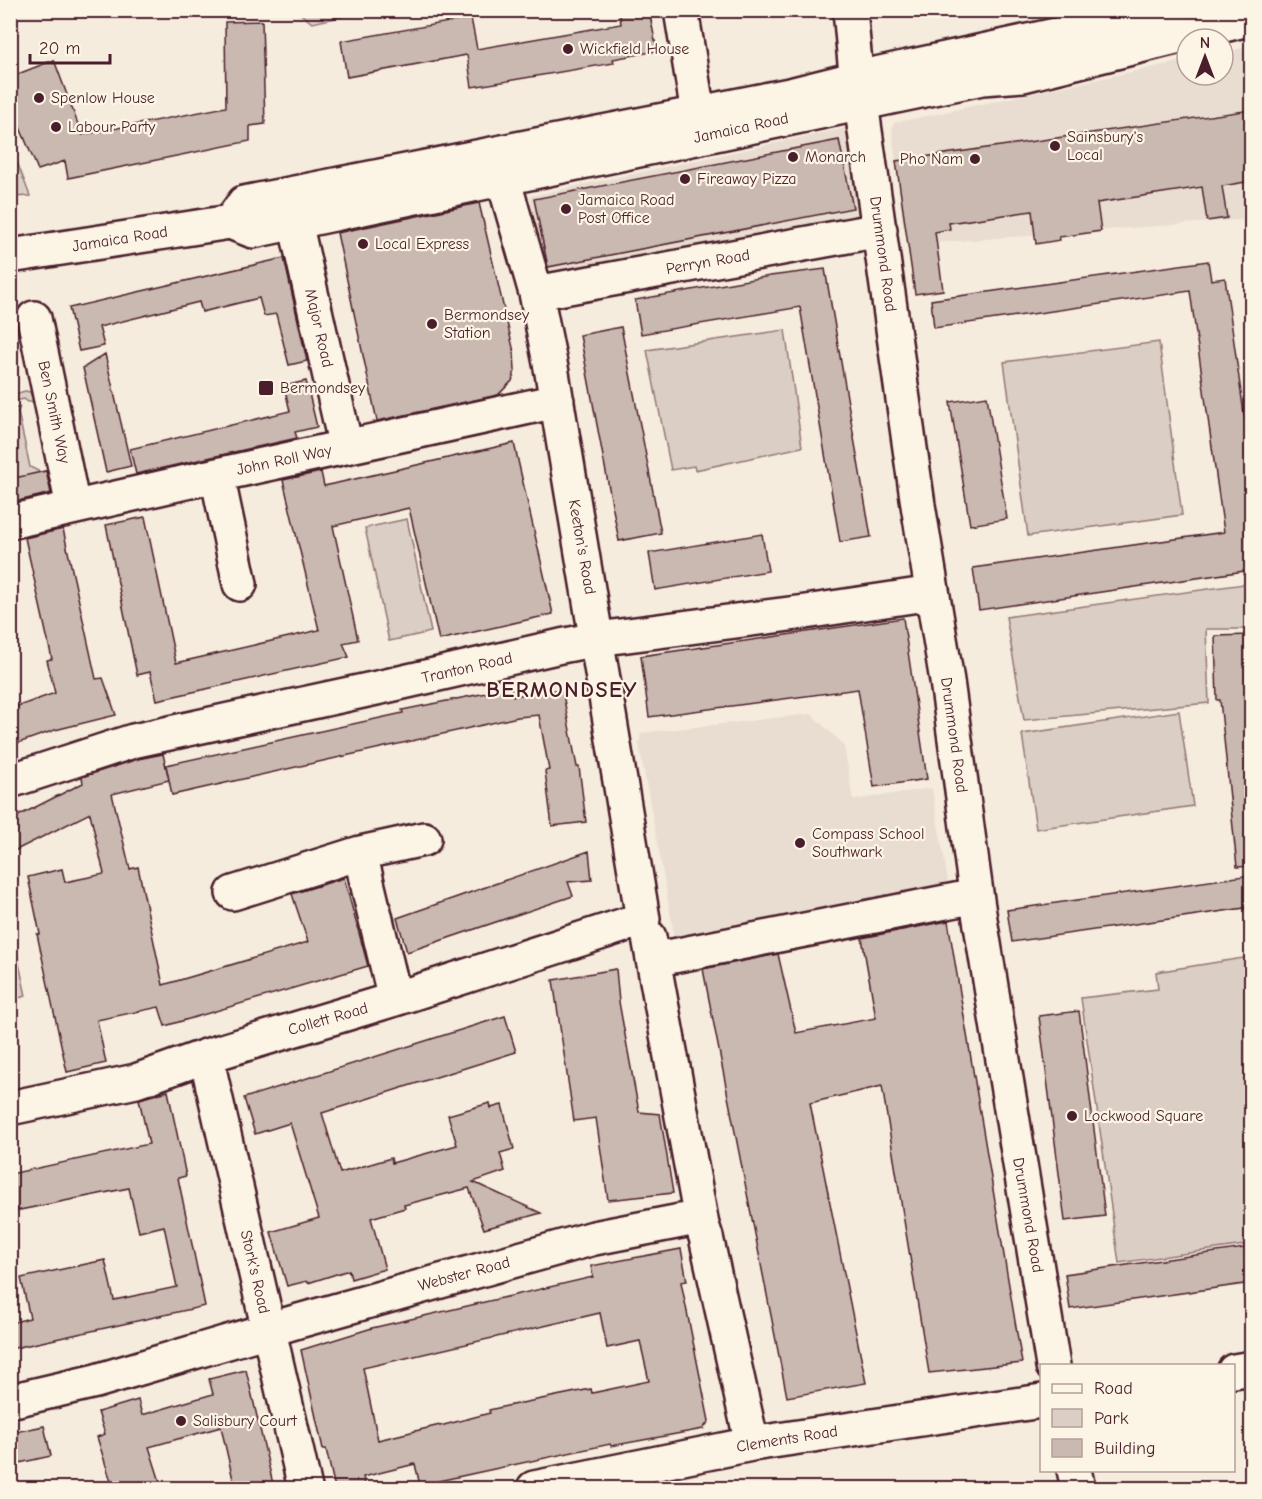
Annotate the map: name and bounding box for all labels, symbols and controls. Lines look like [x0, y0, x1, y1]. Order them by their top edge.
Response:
scale bar [30, 27, 110, 65]
north arrow [1175, 27, 1235, 87]
text: N [1200, 34, 1210, 52]
text: 20 m [39, 38, 80, 59]
place label: Wickfield House [580, 40, 689, 58]
marker: Wickfield House [561, 42, 575, 56]
place label: Spenlow House [51, 89, 155, 107]
marker: Spenlow House [32, 91, 46, 105]
street label: Jamaica Road [692, 109, 790, 147]
place label: Labour Party [68, 118, 156, 136]
marker: Labour Party [49, 120, 63, 134]
place label: Sainsbury's Local [1067, 128, 1144, 164]
marker: Sainsbury's Local [1048, 139, 1062, 153]
place label: Monarch [805, 148, 866, 166]
marker: Monarch [786, 150, 800, 164]
place label: Pho Nam [900, 150, 963, 168]
marker: Pho Nam [968, 152, 982, 166]
place label: Fireaway Pizza [697, 170, 797, 188]
marker: Fireaway Pizza [678, 172, 692, 186]
place label: Jamaica Road Post Office [578, 191, 675, 227]
street label: Drummond Road [866, 195, 900, 313]
marker: Jamaica Road Post Office [559, 202, 573, 216]
street label: Jamaica Road [71, 223, 169, 255]
place label: Local Express [375, 235, 469, 253]
marker: Local Express [356, 237, 370, 251]
street label: Perryn Road [665, 246, 751, 278]
street label: Major Road [301, 287, 337, 369]
place label: Bermondsey Station [444, 306, 530, 342]
marker: Bermondsey Station [425, 317, 439, 331]
street label: Ben Smith Way [34, 359, 74, 466]
marker: Bermondsey [257, 379, 275, 397]
place label: Bermondsey [280, 379, 366, 397]
street label: John Roll Way [235, 441, 334, 479]
street label: Keeton's Road [565, 498, 599, 596]
street label: Tranton Road [420, 649, 514, 687]
street label: Drummond Road [937, 676, 971, 794]
district label: BERMONDSEY [486, 677, 638, 703]
place label: Compass School Southwark [812, 825, 924, 861]
marker: Compass School Southwark [793, 836, 807, 850]
street label: Collett Road [286, 999, 370, 1039]
place label: Lockwood Square [1084, 1107, 1203, 1125]
marker: Lockwood Square [1065, 1109, 1079, 1123]
street label: Drummond Road [1009, 1156, 1047, 1274]
street label: Stork's Road [237, 1228, 273, 1316]
street label: Webster Road [416, 1253, 512, 1295]
legend [1040, 1364, 1235, 1472]
text: Road [1094, 1378, 1133, 1399]
text: Park [1094, 1408, 1129, 1429]
place label: Salisbury Court [193, 1412, 297, 1430]
marker: Salisbury Court [174, 1414, 188, 1428]
street label: Clements Road [735, 1422, 839, 1456]
text: Building [1094, 1438, 1156, 1459]

